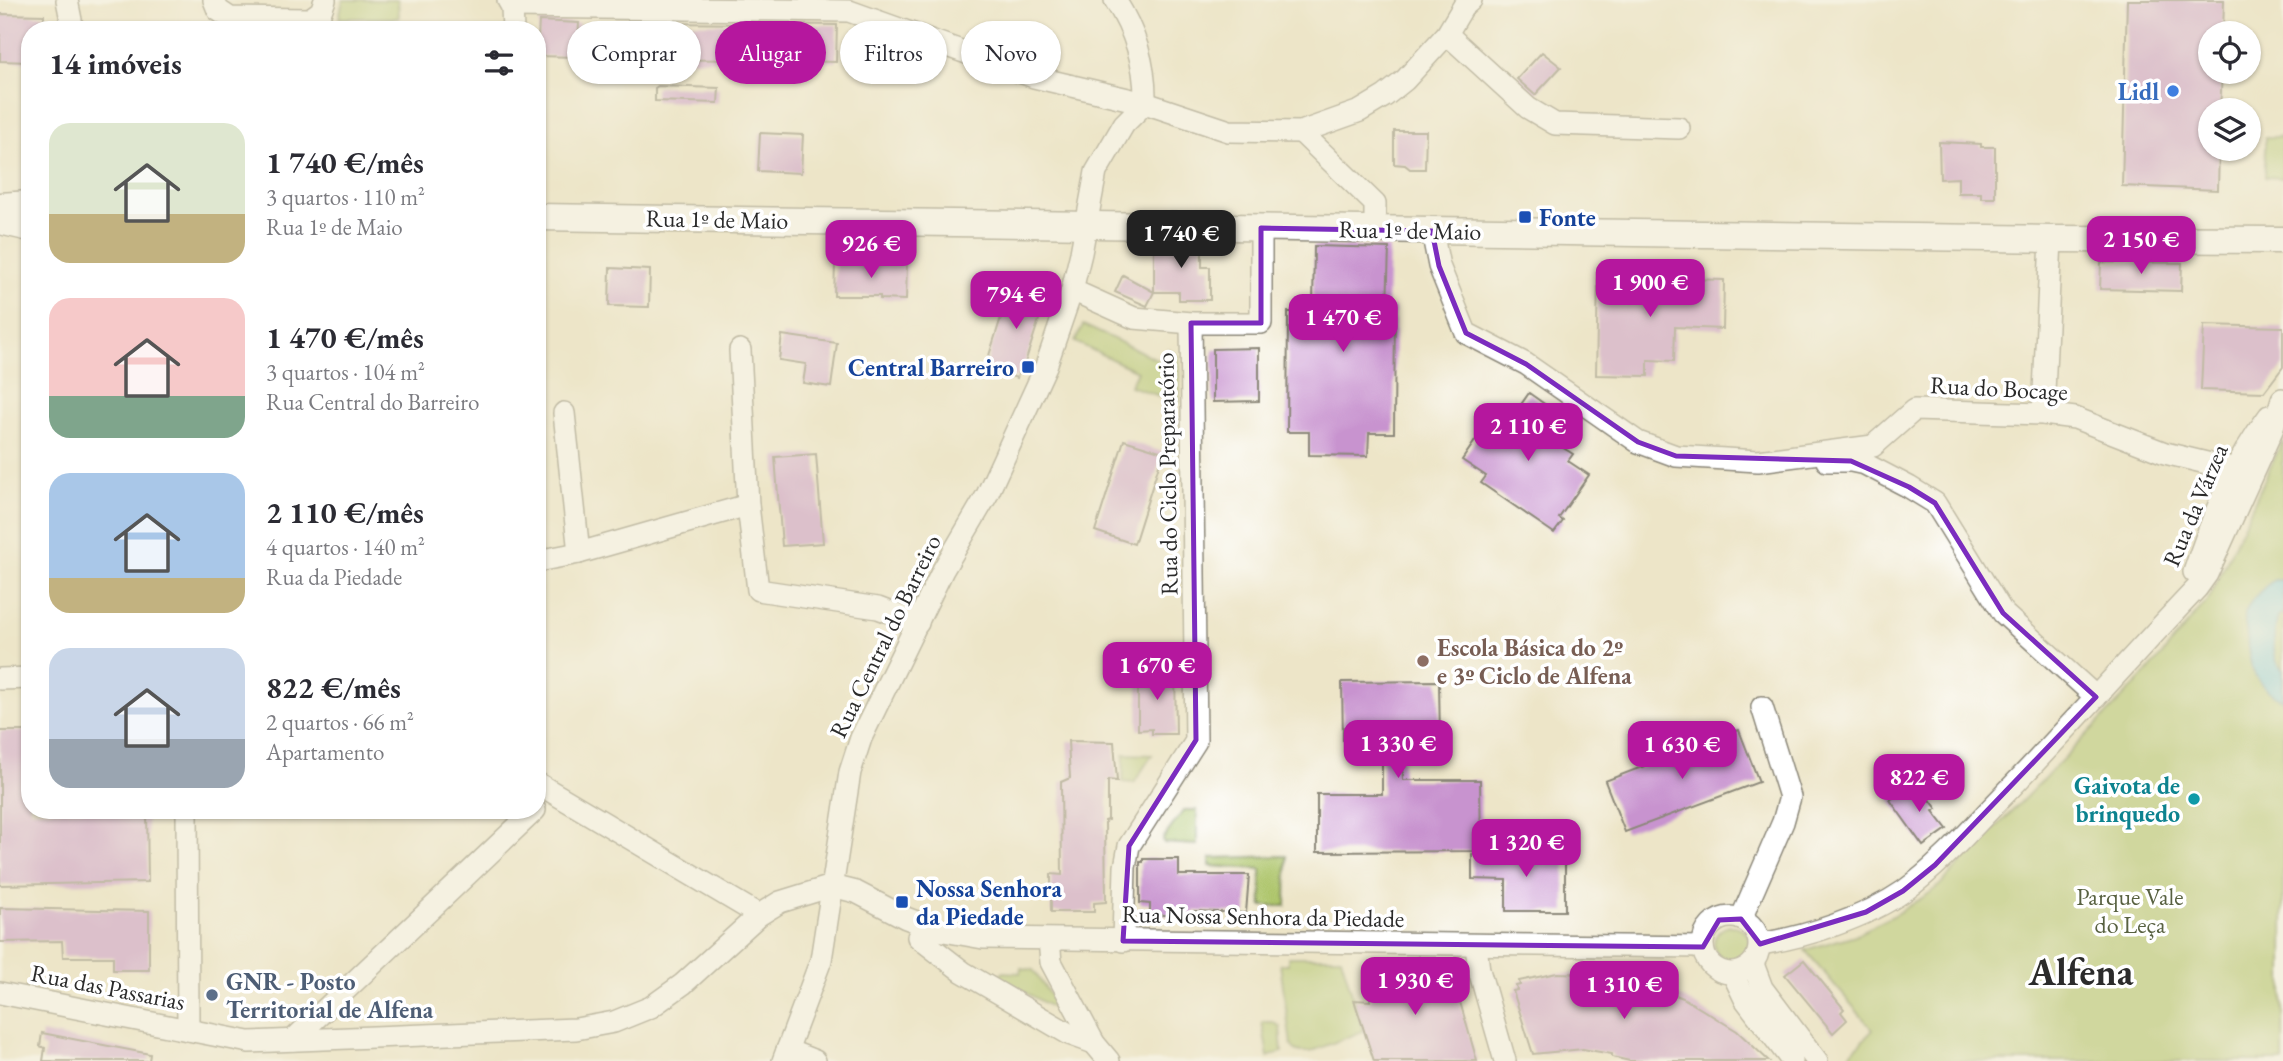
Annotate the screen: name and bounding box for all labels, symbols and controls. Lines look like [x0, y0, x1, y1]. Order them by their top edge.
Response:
chip: Comprar [567, 21, 701, 84]
chip: Alugar [715, 21, 826, 84]
chip: Filtros [840, 21, 947, 84]
chip: Novo [961, 21, 1061, 84]
map controls [2198, 21, 2261, 161]
button: locate [2198, 21, 2261, 84]
text: 14 imóveis [49, 44, 182, 83]
icon: filters [480, 44, 518, 82]
place label: Lidl [2118, 76, 2159, 107]
marker: Lidl [2165, 83, 2181, 99]
button: layers [2198, 98, 2261, 161]
text: 1 740 €/mês [266, 143, 424, 182]
icon: home [105, 151, 189, 235]
text: 3 quartos · 110 m² [266, 182, 425, 212]
street label: Rua 1º de Maio [645, 202, 789, 236]
place label: Fonte [1539, 202, 1596, 233]
marker: Fonte [1517, 209, 1533, 225]
pin: 1 740 € [1116, 210, 1246, 270]
text: Rua 1º de Maio [266, 212, 403, 242]
street label: Rua 1º de Maio [1338, 213, 1482, 247]
pin: 2 150 € [2076, 216, 2206, 276]
text: 1 740 € [1143, 218, 1219, 248]
pin: 926 € [822, 220, 920, 280]
text: 2 150 € [2103, 224, 2179, 254]
text: 926 € [842, 228, 900, 258]
pin: 1 900 € [1585, 260, 1715, 319]
text: 1 900 € [1612, 267, 1688, 297]
pin: 794 € [967, 272, 1065, 331]
text: 794 € [987, 279, 1045, 309]
pin: 1 470 € [1278, 294, 1408, 354]
text: 1 470 € [1305, 302, 1381, 332]
text: 1 470 €/mês [266, 318, 424, 357]
icon: home [105, 326, 189, 410]
place label: Central Barreiro [848, 352, 1014, 383]
street label: Rua do Ciclo Preparatório [1149, 352, 1185, 596]
text: 3 quartos · 104 m² [266, 357, 425, 387]
marker: Central Barreiro [1020, 359, 1036, 375]
street label: Rua do Bocage [1929, 369, 2069, 407]
text: Rua Central do Barreiro [266, 387, 479, 417]
pin: 2 110 € [1463, 404, 1593, 463]
text: 2 110 € [1490, 411, 1566, 441]
street label: Rua da Várzea [2155, 439, 2235, 571]
text: 2 110 €/mês [266, 493, 424, 532]
icon: home [105, 501, 189, 585]
street label: Rua Central do Barreiro [822, 529, 948, 743]
text: 4 quartos · 140 m² [266, 532, 425, 562]
text: Rua da Piedade [266, 562, 402, 592]
place label: Escola Básica do 2º e 3º Ciclo de Alfena [1437, 632, 1632, 691]
pin: 1 670 € [1092, 642, 1222, 702]
text: 1 670 € [1119, 650, 1195, 680]
marker: Escola Básica do 2º e 3º Ciclo de Alfena [1415, 653, 1431, 669]
text: 822 €/mês [266, 668, 401, 707]
icon: home [105, 676, 189, 760]
text: 2 quartos · 66 m² [266, 707, 414, 737]
pin: 1 330 € [1333, 720, 1463, 780]
pin: 1 630 € [1617, 722, 1747, 781]
text: 1 330 € [1360, 728, 1436, 758]
text: 1 630 € [1644, 729, 1720, 759]
text: Apartamento [266, 737, 384, 767]
pin: 822 € [1870, 754, 1968, 814]
text: 822 € [1890, 762, 1948, 792]
place label: Gaivota de brinquedo [2074, 770, 2180, 830]
marker: Gaivota de brinquedo [2186, 791, 2202, 807]
pin: 1 320 € [1461, 820, 1591, 879]
text: 1 320 € [1488, 827, 1564, 857]
place label: Nossa Senhora da Piedade [916, 873, 1063, 932]
park label: Parque Vale do Leça [2076, 881, 2184, 940]
marker: Nossa Senhora da Piedade [894, 894, 910, 910]
street label: Rua Nossa Senhora da Piedade [1121, 898, 1405, 934]
district label: Alfena [2028, 947, 2134, 996]
street label: Rua das Passarias [28, 957, 188, 1017]
pin: 1 930 € [1350, 958, 1480, 1017]
pin: 1 310 € [1559, 962, 1689, 1021]
text: 1 930 € [1377, 965, 1453, 995]
place label: GNR - Posto Territorial de Alfena [226, 966, 434, 1025]
text: 1 310 € [1586, 969, 1662, 999]
marker: GNR - Posto Territorial de Alfena [204, 987, 220, 1003]

